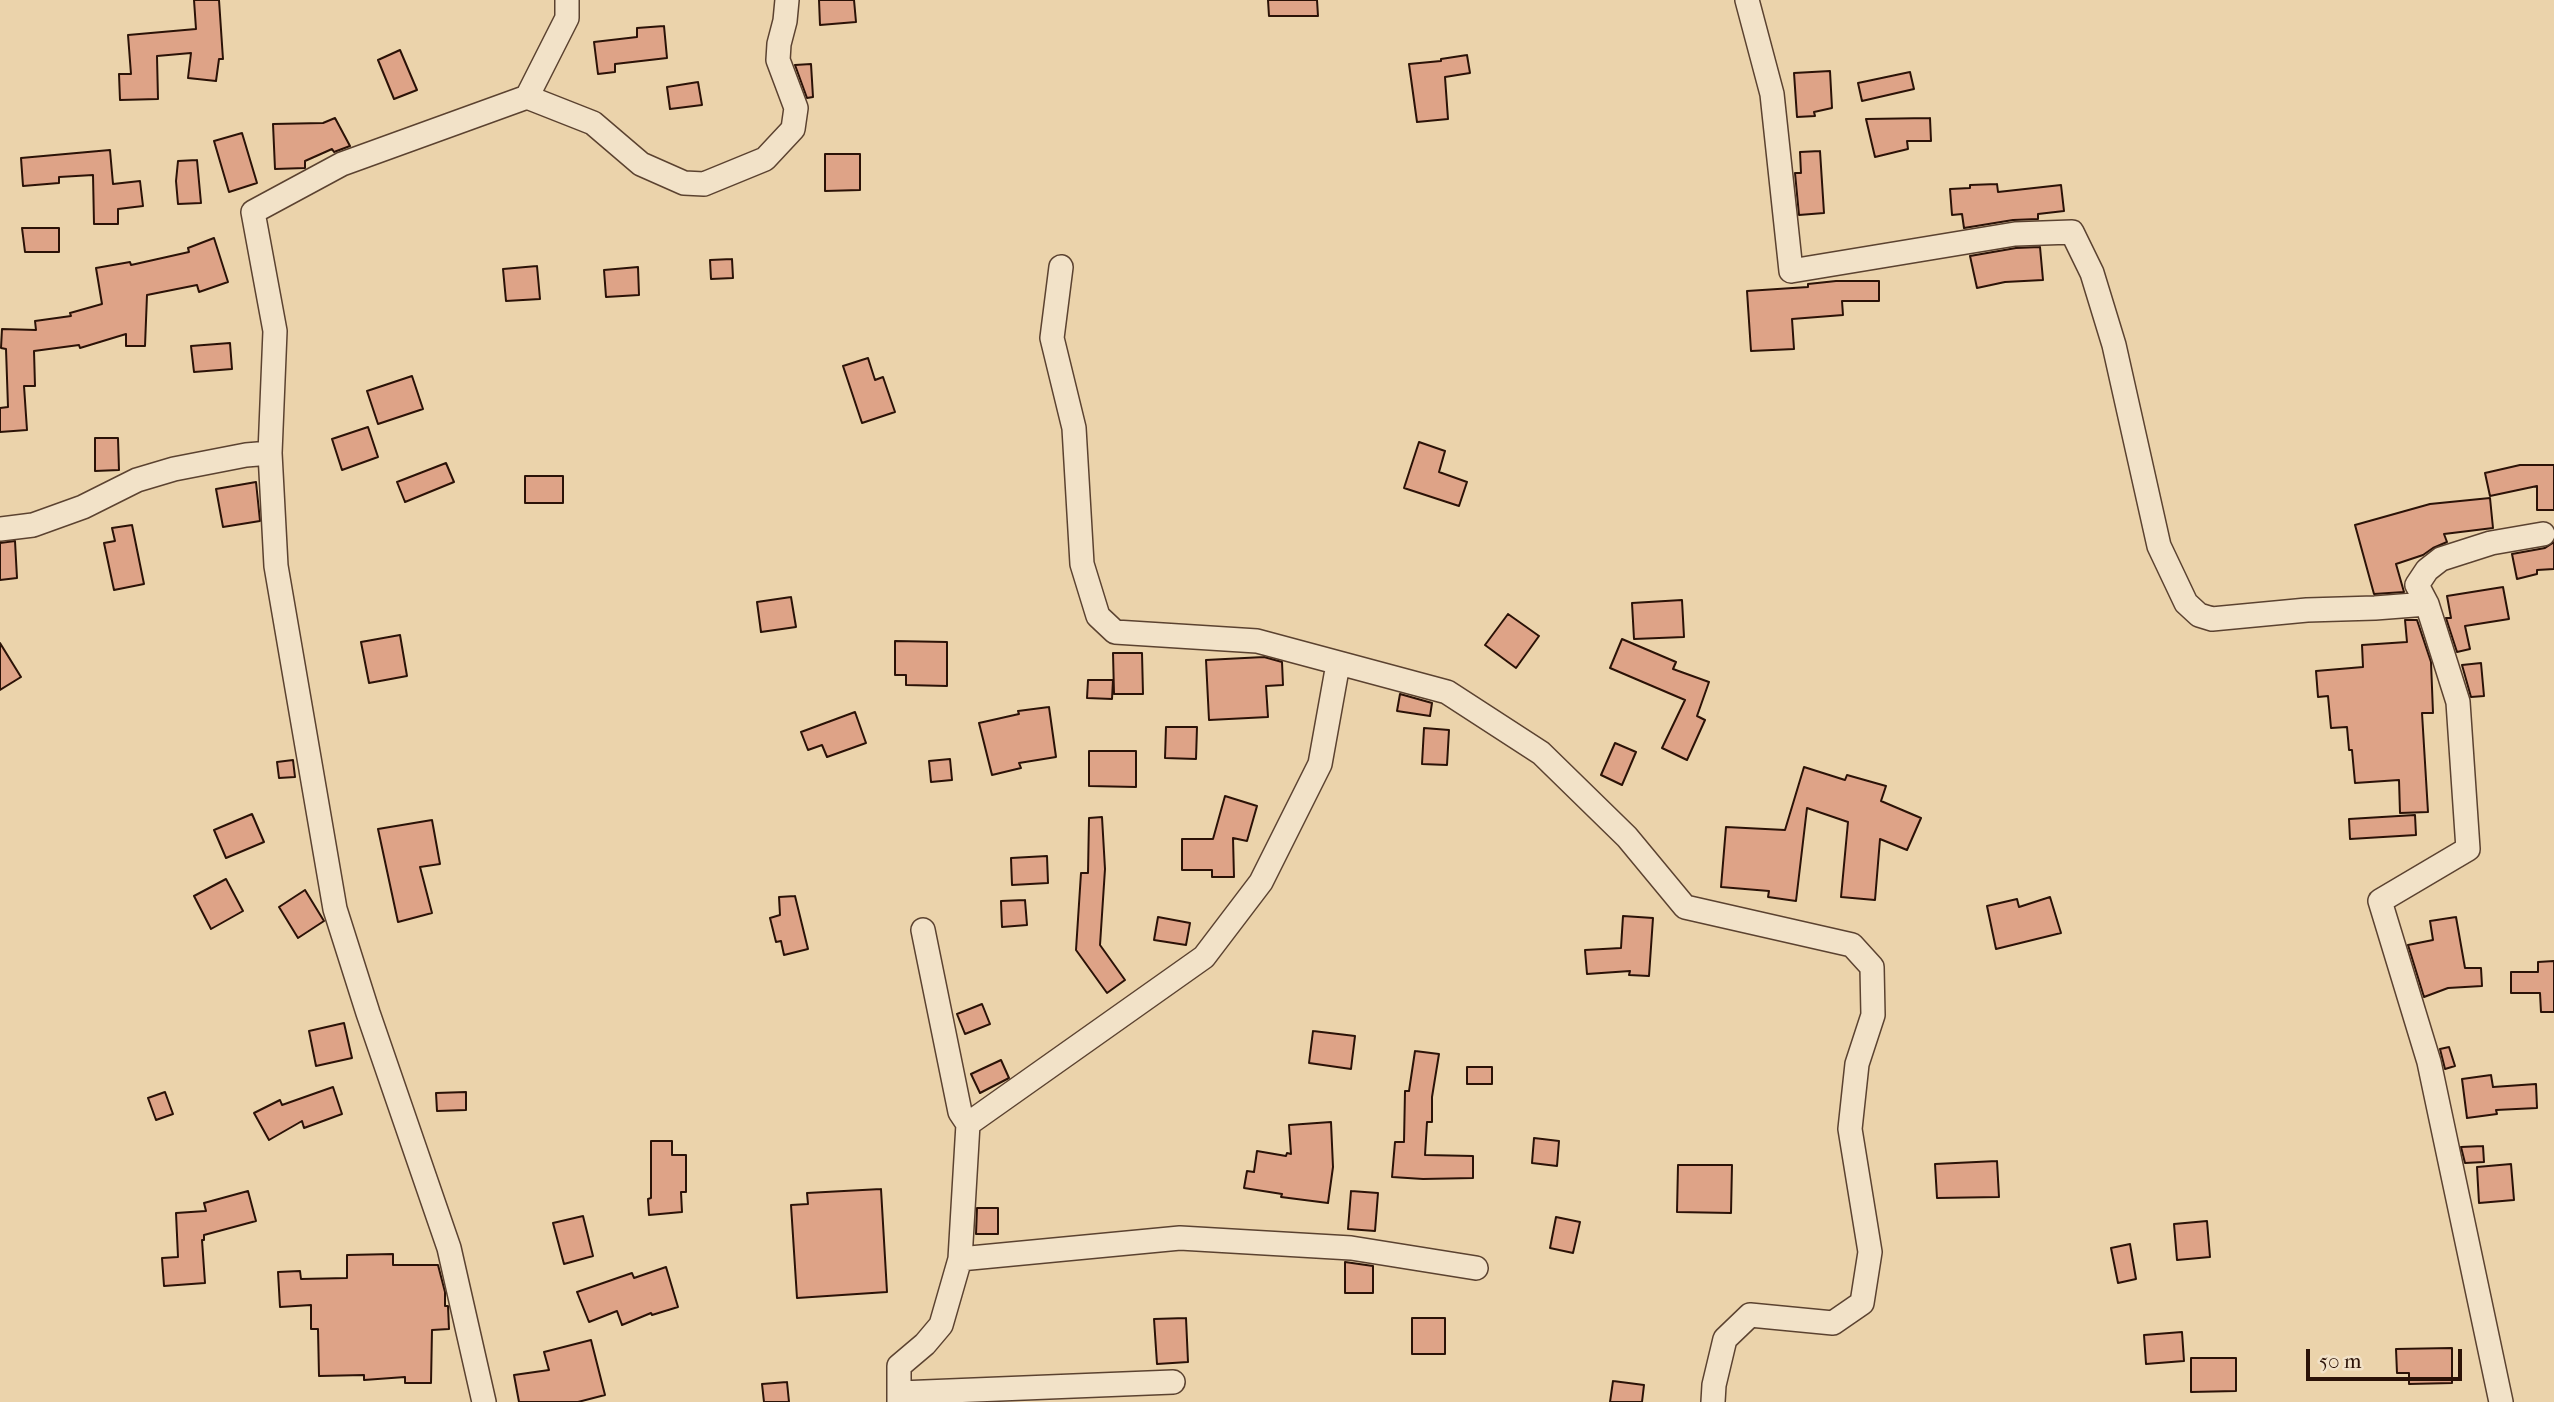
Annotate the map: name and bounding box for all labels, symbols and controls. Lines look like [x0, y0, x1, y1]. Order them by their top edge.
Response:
scale bar [2309, 1336, 2465, 1380]
text: 50 m [2319, 1349, 2362, 1373]

